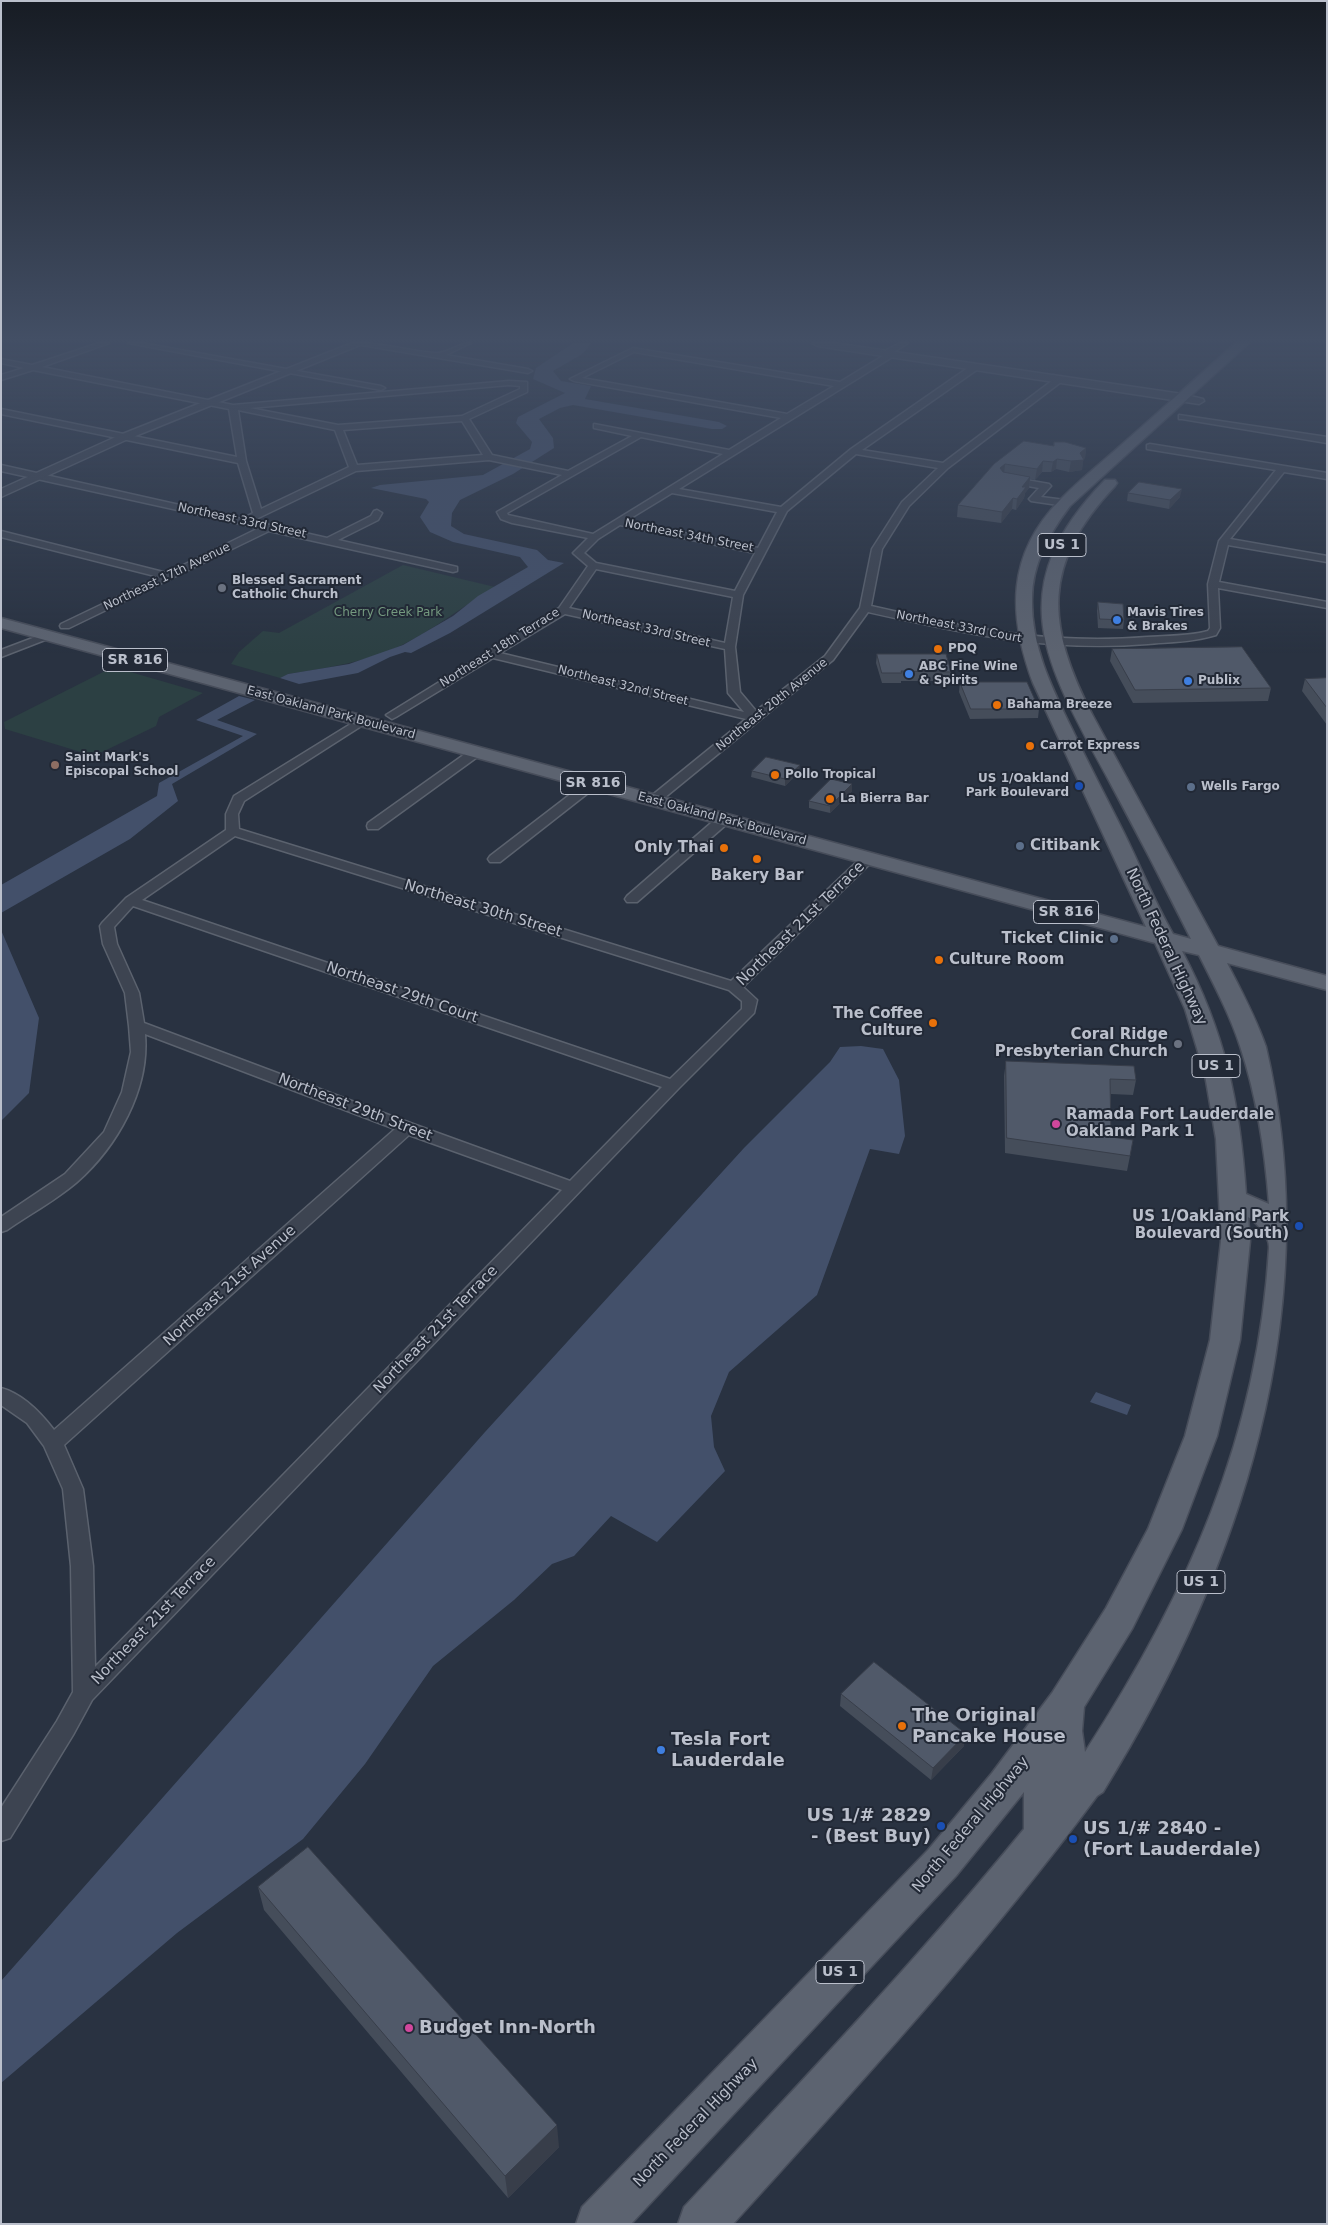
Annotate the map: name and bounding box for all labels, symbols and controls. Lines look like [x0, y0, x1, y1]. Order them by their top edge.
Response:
street label: Northeast 33rd Street [176, 500, 308, 542]
street label: Northeast 34th Street [623, 516, 755, 556]
road number: US 1 [1038, 534, 1086, 556]
street label: Northeast 17th Avenue [101, 540, 233, 614]
place label: Blessed Sacrament Catholic Church [232, 574, 361, 602]
marker: Blessed Sacrament Catholic Church [216, 582, 228, 594]
street label: Northeast 18th Terrace [438, 605, 562, 691]
park label: Cherry Creek Park [334, 606, 442, 620]
place label: Mavis Tires & Brakes [1127, 606, 1204, 634]
street label: Northeast 33rd Street [581, 607, 711, 651]
street label: Northeast 33rd Court [895, 608, 1023, 646]
marker: Mavis Tires & Brakes [1111, 614, 1123, 626]
place label: PDQ [948, 642, 977, 656]
marker: PDQ [932, 643, 944, 655]
road number: SR 816 [102, 648, 168, 672]
street label: Northeast 20th Avenue [713, 656, 831, 754]
place label: ABC Fine Wine & Spirits [919, 660, 1018, 688]
street label: Northeast 32nd Street [556, 663, 690, 709]
marker: ABC Fine Wine & Spirits [903, 668, 915, 680]
place label: Publix [1198, 674, 1240, 688]
marker: Publix [1182, 675, 1194, 687]
street label: East Oakland Park Boulevard [245, 684, 417, 742]
place label: Bahama Breeze [1007, 698, 1112, 712]
marker: Bahama Breeze [991, 699, 1003, 711]
place label: Carrot Express [1040, 739, 1140, 753]
marker: Carrot Express [1024, 740, 1036, 752]
place label: Saint Mark's Episcopal School [65, 751, 178, 779]
marker: Saint Mark's Episcopal School [49, 759, 61, 771]
place label: Pollo Tropical [785, 768, 876, 782]
marker: Pollo Tropical [769, 769, 781, 781]
road number: SR 816 [560, 771, 626, 794]
place label: US 1/Oakland Park Boulevard [966, 772, 1069, 800]
marker: US 1/Oakland Park Boulevard [1073, 780, 1085, 792]
place label: Wells Fargo [1201, 780, 1280, 794]
marker: Wells Fargo [1185, 781, 1197, 793]
street label: East Oakland Park Boulevard [636, 790, 808, 848]
place label: La Bierra Bar [840, 792, 929, 806]
marker: La Bierra Bar [824, 793, 836, 805]
place label: Citibank [1030, 837, 1100, 855]
place label: Only Thai [634, 839, 714, 857]
marker: Citibank [1014, 840, 1026, 852]
marker: Only Thai [718, 842, 730, 854]
marker: Bakery Bar [751, 853, 763, 865]
street label: Northeast 21st Terrace [733, 858, 869, 990]
street label: North Federal Highway [1122, 865, 1210, 1029]
place label: Bakery Bar [711, 867, 803, 885]
street label: Northeast 30th Street [402, 876, 564, 942]
road number: SR 816 [1034, 900, 1098, 924]
place label: Ticket Clinic [1002, 930, 1104, 948]
marker: Ticket Clinic [1108, 933, 1120, 945]
place label: Culture Room [949, 951, 1064, 969]
marker: Culture Room [933, 954, 945, 966]
street label: Northeast 29th Court [324, 959, 480, 1027]
place label: The Coffee Culture [833, 1005, 923, 1040]
marker: The Coffee Culture [927, 1017, 939, 1029]
place label: Coral Ridge Presbyterian Church [995, 1026, 1168, 1061]
marker: Coral Ridge Presbyterian Church [1172, 1038, 1184, 1050]
road number: US 1 [1192, 1054, 1240, 1078]
street label: Northeast 29th Street [275, 1070, 435, 1146]
place label: Ramada Fort Lauderdale Oakland Park 1 [1066, 1106, 1274, 1141]
marker: Ramada Fort Lauderdale Oakland Park 1 [1050, 1118, 1062, 1130]
place label: US 1/Oakland Park Boulevard (South) [1132, 1208, 1289, 1243]
marker: US 1/Oakland Park Boulevard (South) [1293, 1220, 1305, 1232]
street label: Northeast 21st Avenue [160, 1222, 300, 1350]
street label: Northeast 21st Terrace [370, 1262, 502, 1398]
street label: Northeast 21st Terrace [88, 1553, 220, 1689]
road number: US 1 [1177, 1570, 1225, 1594]
place label: The Original Pancake House [912, 1705, 1066, 1748]
marker: The Original Pancake House [896, 1720, 908, 1732]
place label: Tesla Fort Lauderdale [671, 1729, 785, 1772]
marker: Tesla Fort Lauderdale [655, 1744, 667, 1756]
street label: North Federal Highway [909, 1753, 1033, 1897]
place label: US 1/# 2829 - (Best Buy) [807, 1805, 931, 1848]
place label: US 1/# 2840 - (Fort Lauderdale) [1083, 1818, 1261, 1860]
marker: US 1/# 2829 - (Best Buy) [935, 1820, 947, 1832]
marker: US 1/# 2840 - (Fort Lauderdale) [1067, 1833, 1079, 1845]
road number: US 1 [816, 1960, 864, 1984]
place label: Budget Inn-North [419, 2017, 596, 2039]
marker: Budget Inn-North [403, 2022, 415, 2034]
street label: North Federal Highway [630, 2055, 762, 2191]

